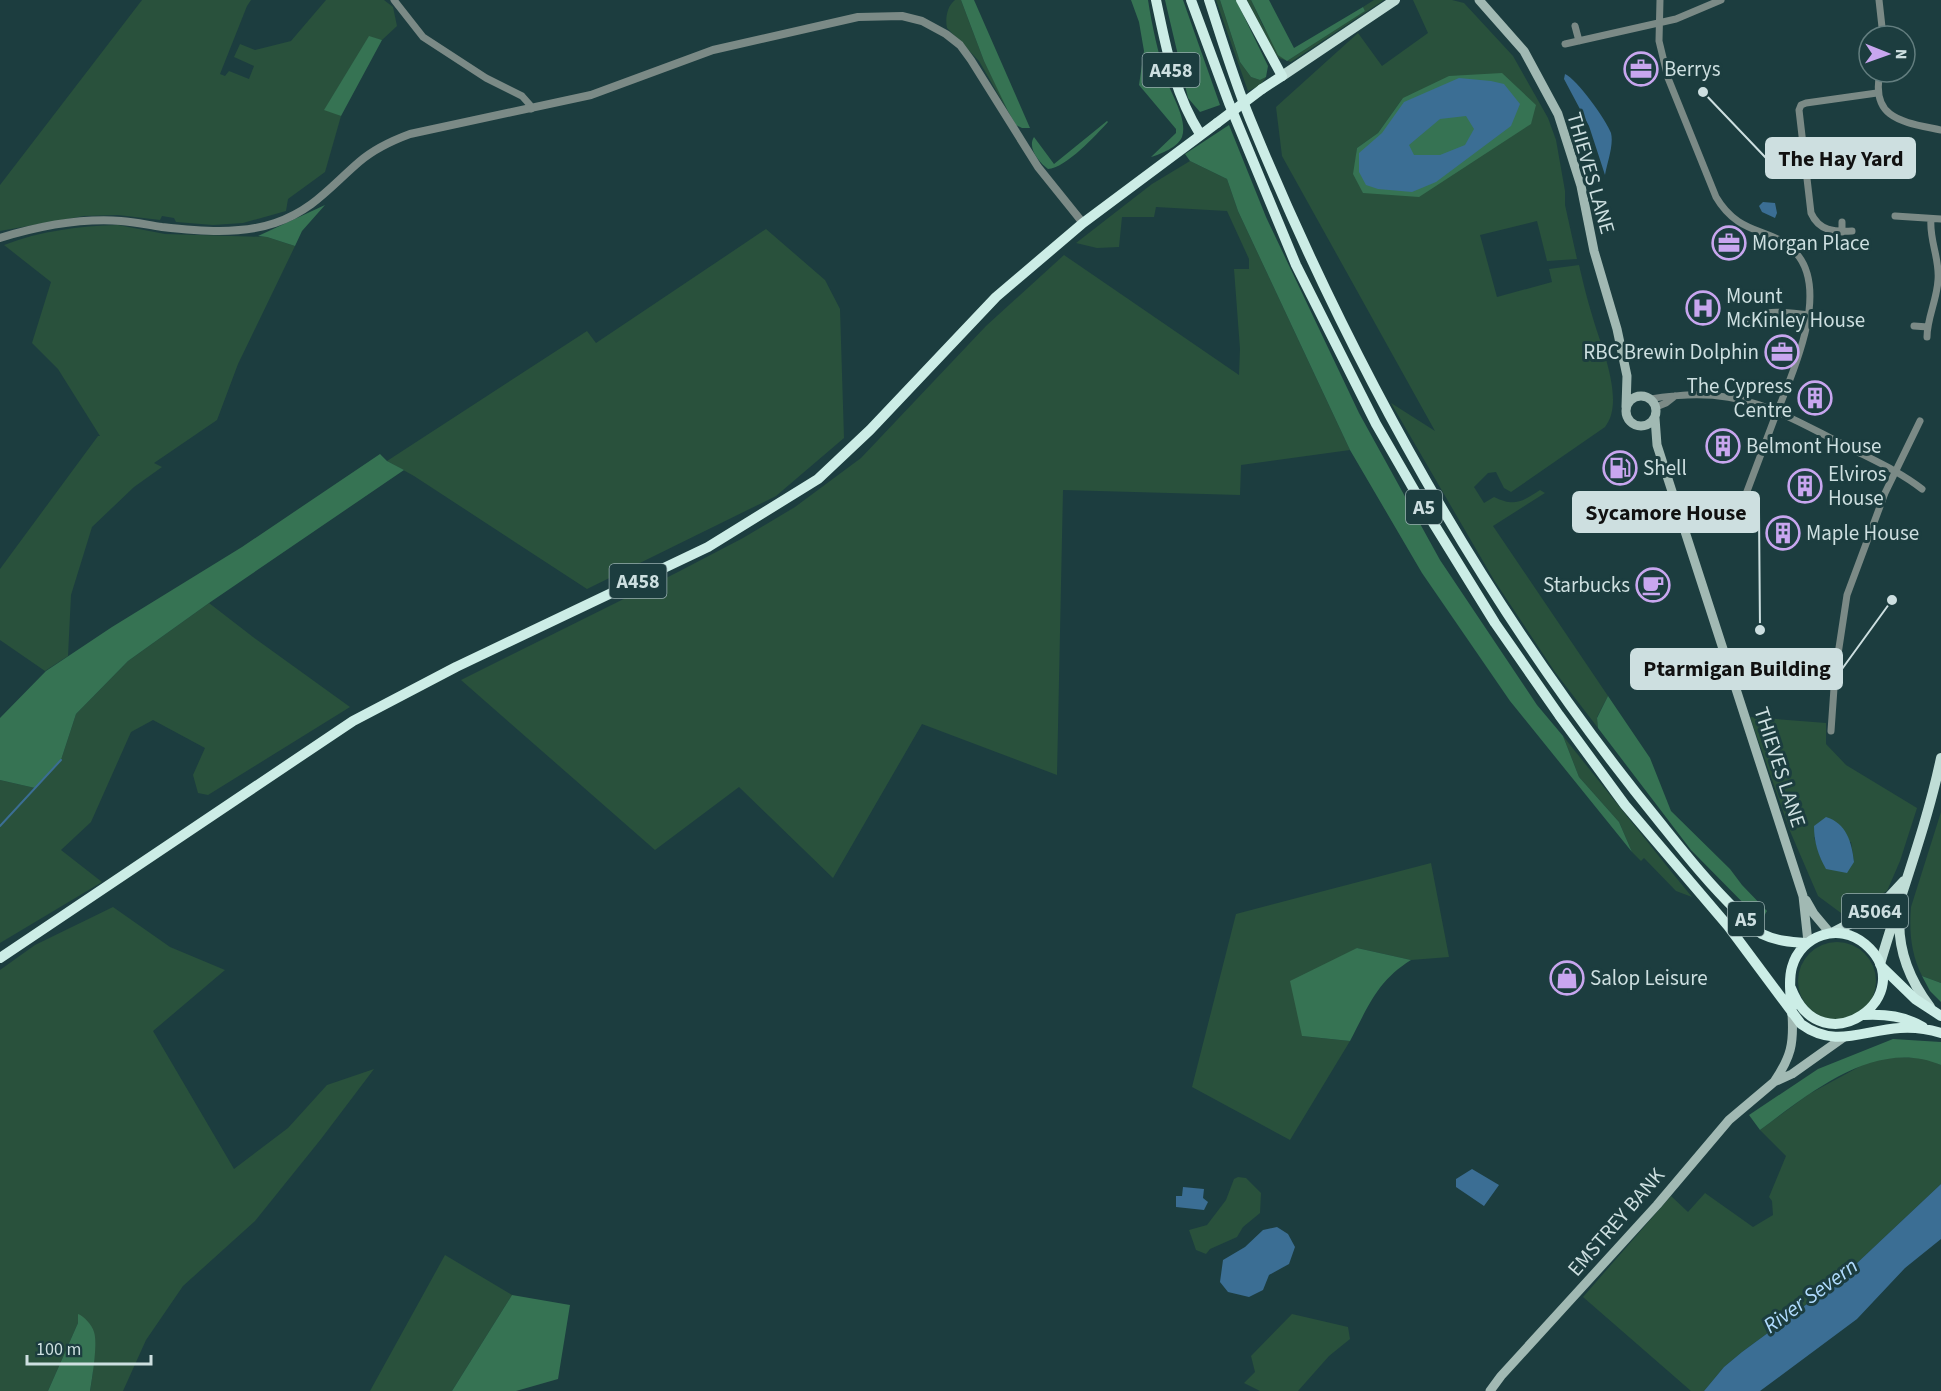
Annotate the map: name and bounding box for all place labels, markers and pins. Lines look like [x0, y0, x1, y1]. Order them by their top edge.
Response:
office icon: Berrys [1623, 51, 1659, 87]
place label: Berrys [1664, 54, 1721, 84]
callout: The Hay Yard [1766, 138, 1915, 178]
office icon: Morgan Place [1711, 225, 1747, 261]
place label: Morgan Place [1752, 228, 1870, 258]
place label: Mount McKinley House [1726, 281, 1865, 335]
hospital icon: Mount McKinley House [1685, 290, 1721, 326]
office icon: RBC Brewin Dolphin [1764, 334, 1800, 370]
place label: RBC Brewin Dolphin [1583, 337, 1759, 367]
place label: The Cypress Centre [1686, 371, 1792, 425]
building icon: The Cypress Centre [1797, 380, 1833, 416]
building icon: Belmont House [1705, 428, 1741, 464]
place label: Belmont House [1746, 431, 1881, 461]
fuel station icon: Shell [1602, 450, 1638, 486]
place label: Shell [1643, 453, 1687, 483]
place label: Elviros House [1828, 459, 1887, 513]
building icon: Elviros House [1787, 468, 1823, 504]
callout: Sycamore House [1573, 492, 1759, 532]
building icon: Maple House [1765, 515, 1801, 551]
place label: Maple House [1806, 518, 1919, 548]
cafe icon: Starbucks [1635, 567, 1671, 603]
place label: Starbucks [1543, 570, 1630, 600]
callout: Ptarmigan Building [1631, 649, 1842, 689]
shop icon: Salop Leisure [1549, 960, 1585, 996]
place label: Salop Leisure [1590, 963, 1708, 993]

